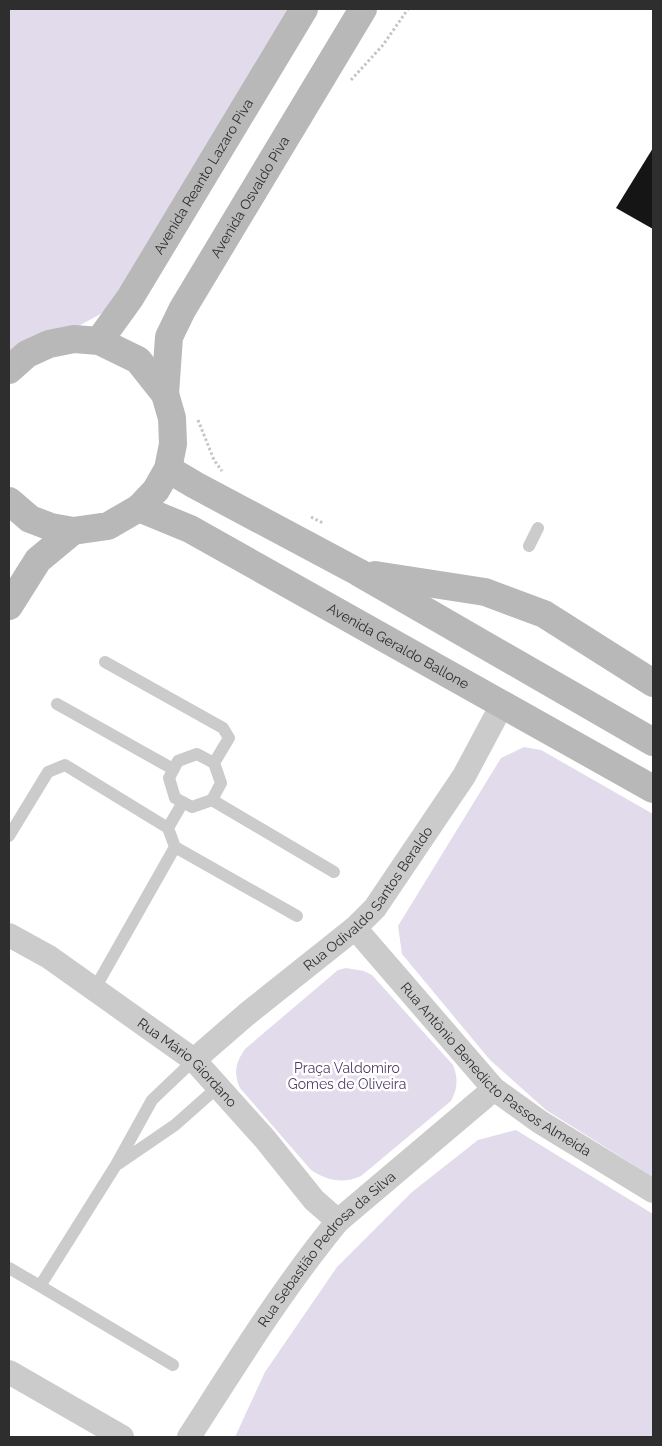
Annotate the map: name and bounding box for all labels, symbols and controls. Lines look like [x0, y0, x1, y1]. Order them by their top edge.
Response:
street label: Avenida Reanto Lazaro Piva [150, 96, 256, 257]
street label: Avenida Osvaldo Piva [207, 133, 293, 261]
street label: Avenida Geraldo Ballone [325, 600, 472, 692]
street label: Rua Odivaldo Santos Beraldo [300, 823, 436, 974]
street label: Rua Antônio Benedicto Passos Almeida [397, 979, 594, 1159]
street label: Rua Mário Giordano [135, 1015, 240, 1110]
park label: Praça Valdomiro Gomes de Oliveira [288, 1060, 406, 1092]
street label: Rua Sebastião Pedrosa da Silva [255, 1168, 399, 1330]

